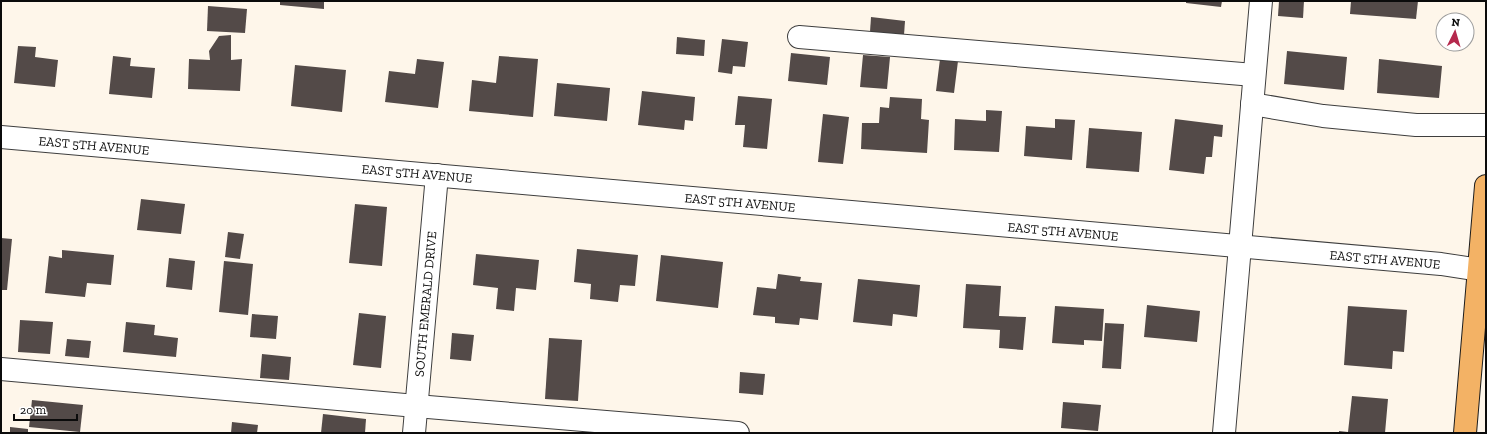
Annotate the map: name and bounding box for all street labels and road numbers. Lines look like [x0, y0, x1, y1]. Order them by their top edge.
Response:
street label: EAST 5TH AVENUE [38, 133, 150, 158]
street label: EAST 5TH AVENUE [361, 161, 473, 186]
street label: EAST 5TH AVENUE [684, 190, 796, 215]
street label: EAST 5TH AVENUE [1007, 219, 1119, 244]
street label: SOUTH EMERALD DRIVE [412, 230, 439, 377]
street label: EAST 5TH AVENUE [1329, 247, 1441, 272]

